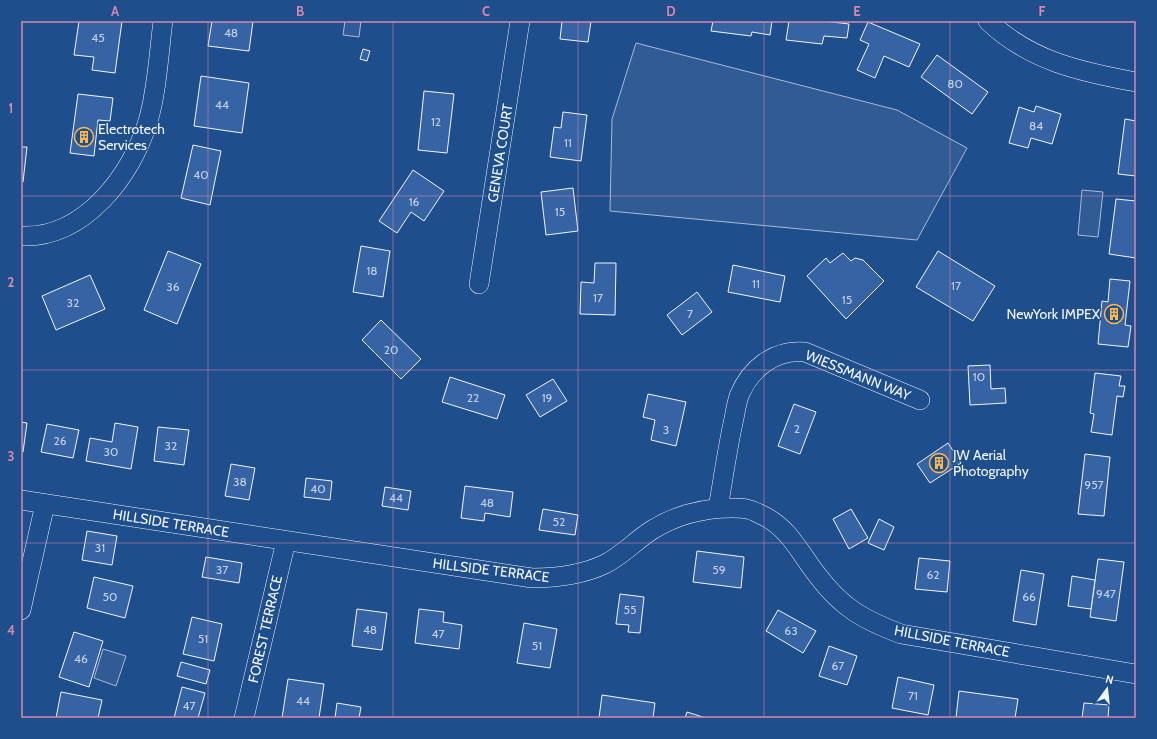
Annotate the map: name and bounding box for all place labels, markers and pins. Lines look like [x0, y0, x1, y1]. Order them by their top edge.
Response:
place label: Electrotech Services [98, 120, 165, 154]
building icon: Electrotech Services [73, 126, 95, 148]
building icon: NewYork IMPEX [1103, 303, 1125, 325]
place label: NewYork IMPEX [1006, 305, 1101, 323]
place label: JW Aerial Photography [952, 446, 1029, 480]
building icon: JW Aerial Photography [928, 452, 950, 474]

